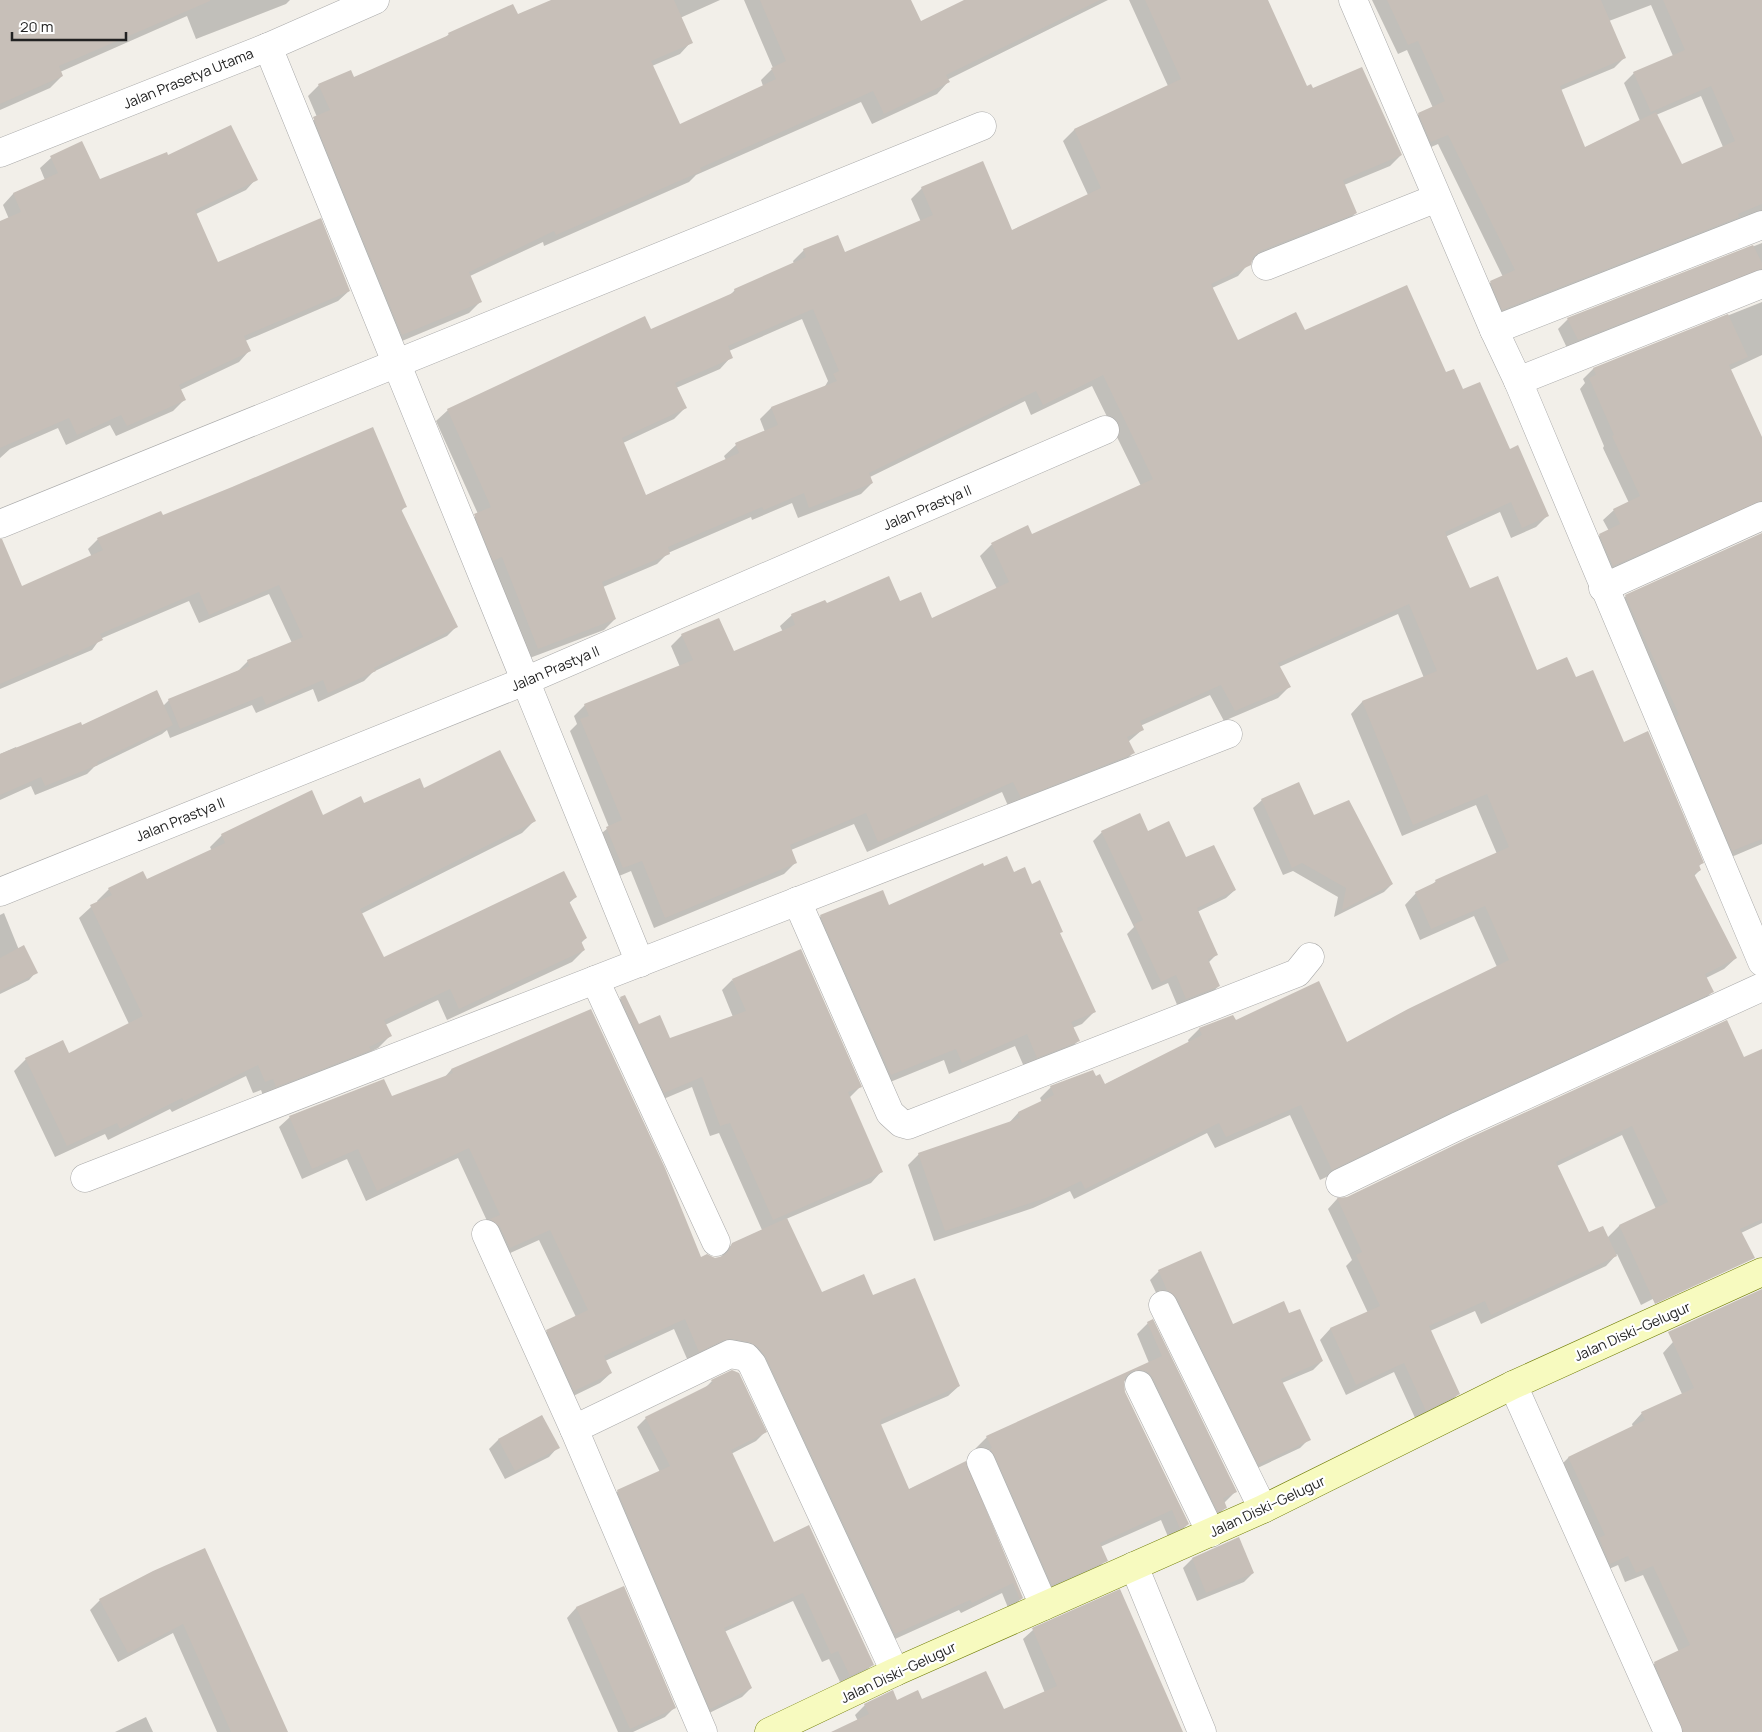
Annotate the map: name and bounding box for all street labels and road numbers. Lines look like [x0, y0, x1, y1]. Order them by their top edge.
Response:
street label: Jalan Prasetya Utama [120, 43, 256, 113]
street label: Jalan Prastya II [880, 480, 974, 534]
street label: Jalan Prastya II [508, 641, 602, 695]
street label: Jalan Prastya II [133, 793, 227, 845]
street label: Jalan Diski–Gelugur [1571, 1297, 1693, 1365]
street label: Jalan Diski–Gelugur [1206, 1471, 1328, 1541]
street label: Jalan Diski–Gelugur [837, 1637, 959, 1707]

